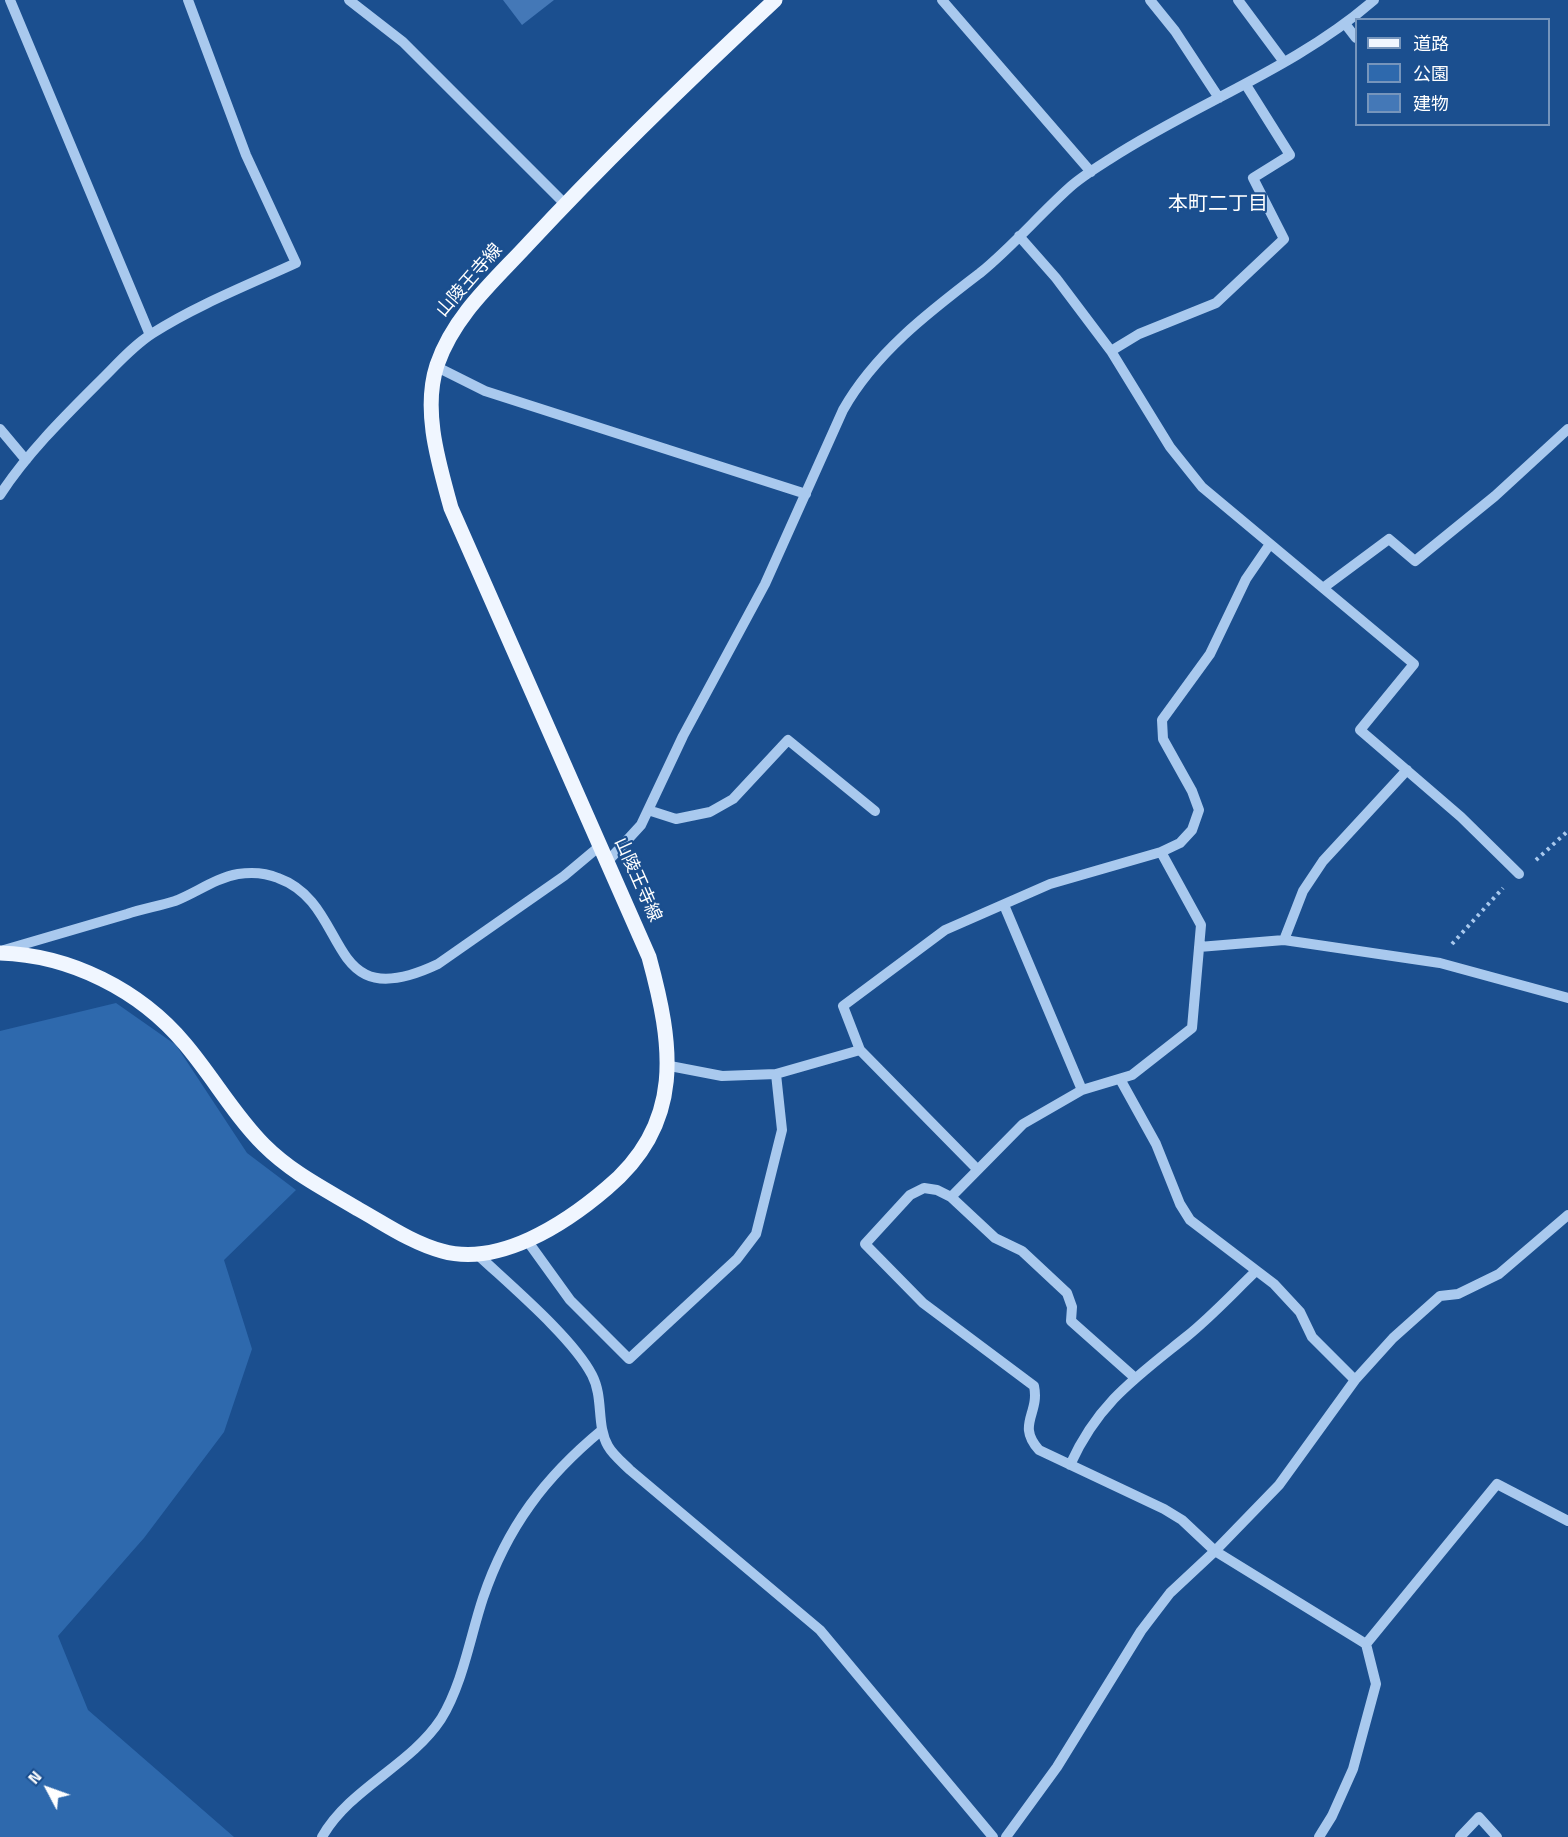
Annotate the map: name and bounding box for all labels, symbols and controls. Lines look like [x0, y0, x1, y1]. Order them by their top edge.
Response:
legend [1355, 18, 1550, 126]
text: 道路 [1413, 30, 1449, 57]
text: 公園 [1413, 60, 1449, 87]
text: 建物 [1413, 90, 1449, 117]
district label: 本町二丁目 [1168, 193, 1268, 217]
street label: 山陵王寺線 [432, 240, 508, 322]
street label: 山陵王寺線 [609, 834, 665, 926]
north arrow [18, 1759, 78, 1819]
text: N [22, 1765, 47, 1789]

